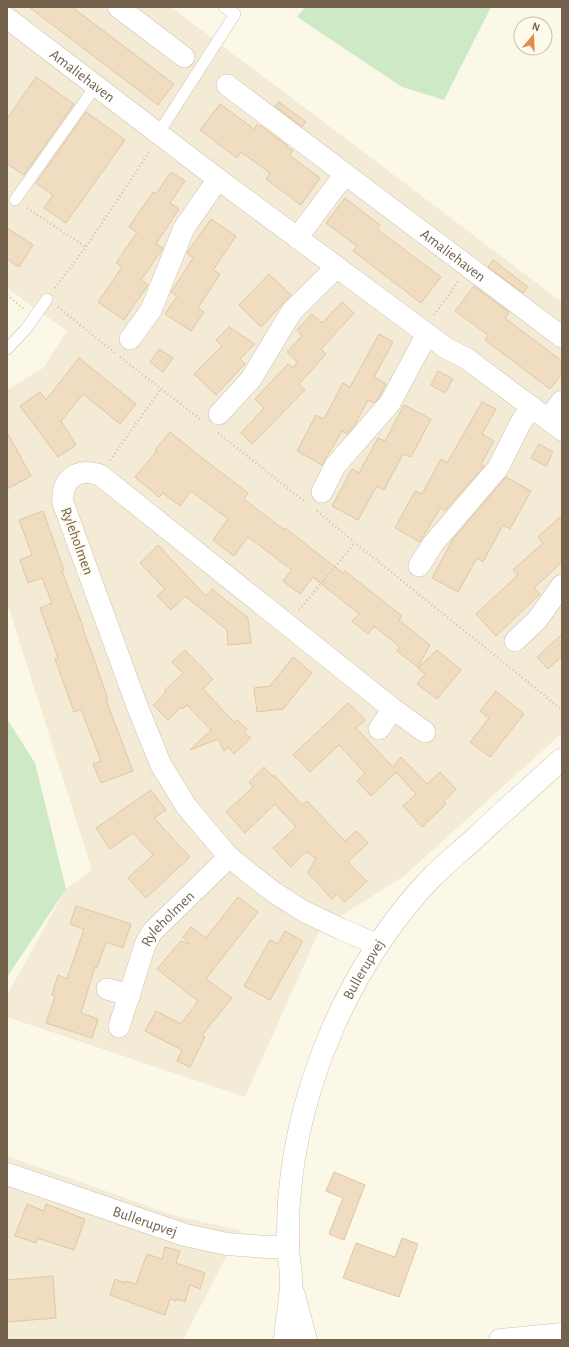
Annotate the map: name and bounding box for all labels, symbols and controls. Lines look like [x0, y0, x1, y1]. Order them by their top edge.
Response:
north arrow [513, 16, 553, 56]
text: N [531, 21, 542, 33]
street label: Amaliehaven [47, 46, 118, 105]
street label: Amaliehaven [418, 226, 488, 284]
street label: Ryleholmen [58, 505, 96, 577]
street label: Ryleholmen [138, 888, 197, 949]
street label: Bullerupvej [340, 937, 387, 1002]
street label: Bullerupvej [111, 1203, 179, 1239]

